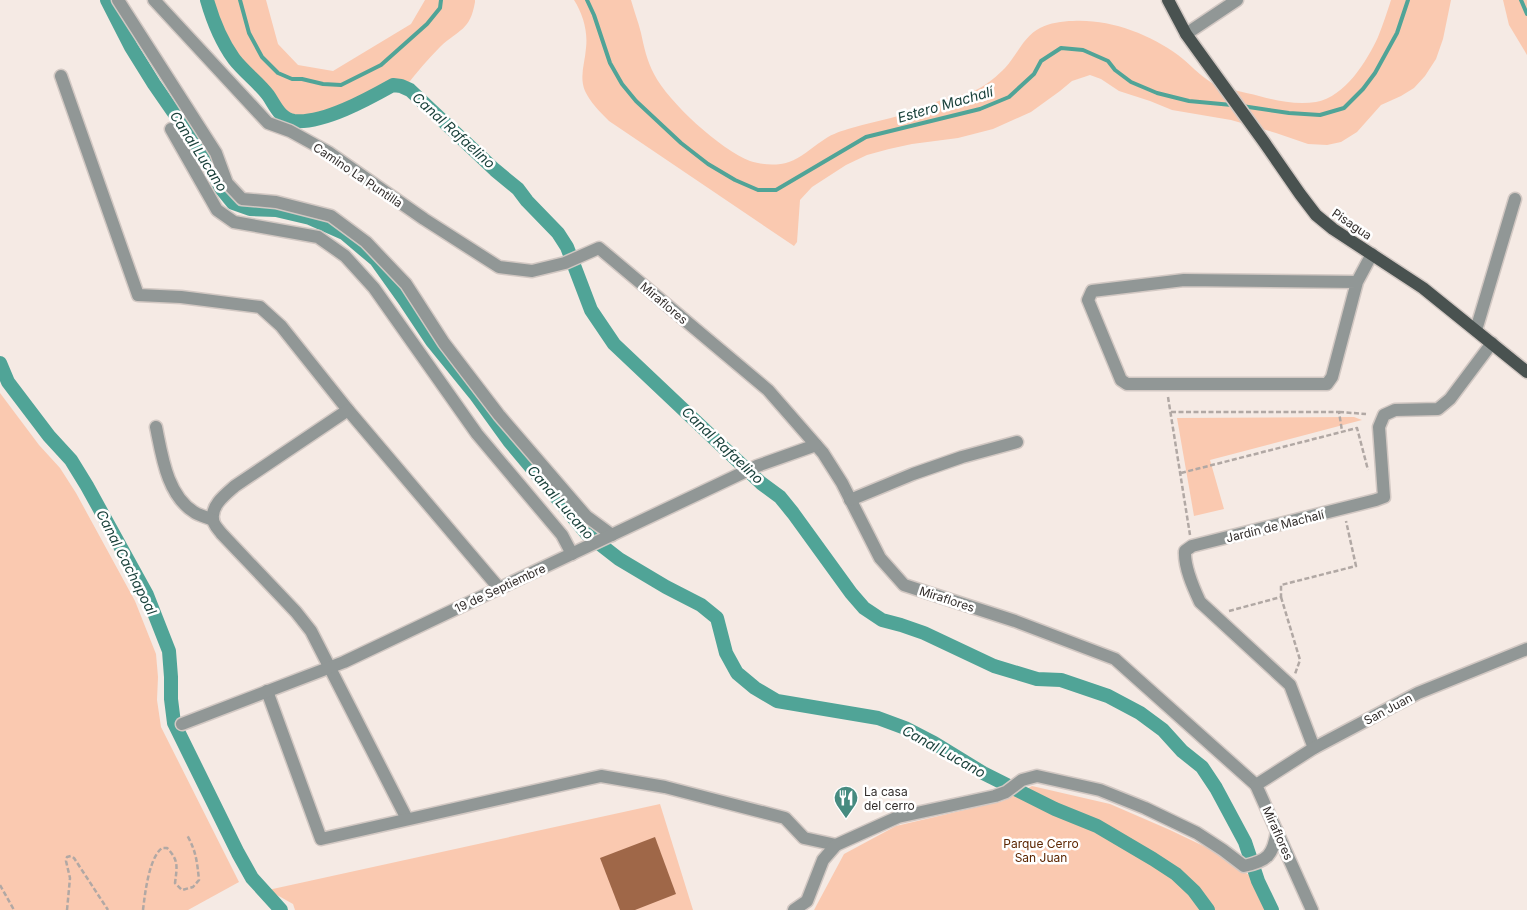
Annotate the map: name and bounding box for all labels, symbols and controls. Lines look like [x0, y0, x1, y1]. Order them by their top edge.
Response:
water label: Estero Machalí [895, 82, 996, 126]
water label: Canal Rafaelino [409, 88, 499, 172]
water label: Canal Lucano [167, 108, 231, 194]
street label: Camino La Puntilla [310, 140, 406, 210]
street label: Pisagua [1329, 205, 1375, 243]
street label: Miraflores [637, 279, 691, 327]
water label: Canal Rafaelino [679, 403, 767, 487]
water label: Canal Lucano [524, 462, 598, 542]
water label: Canal Cachapoal [93, 507, 161, 618]
street label: Jardín de Machalí [1224, 507, 1326, 545]
street label: 19 de Septiembre [452, 560, 548, 616]
street label: Miraflores [917, 583, 977, 615]
street label: San Juan [1361, 690, 1415, 728]
water label: Canal Lucano [899, 721, 989, 781]
place label: La casa del cerro [864, 784, 915, 813]
restaurant icon: La casa del cerro [833, 785, 859, 819]
street label: Miraflores [1260, 804, 1296, 862]
park label: Parque Cerro San Juan [1003, 836, 1079, 865]

